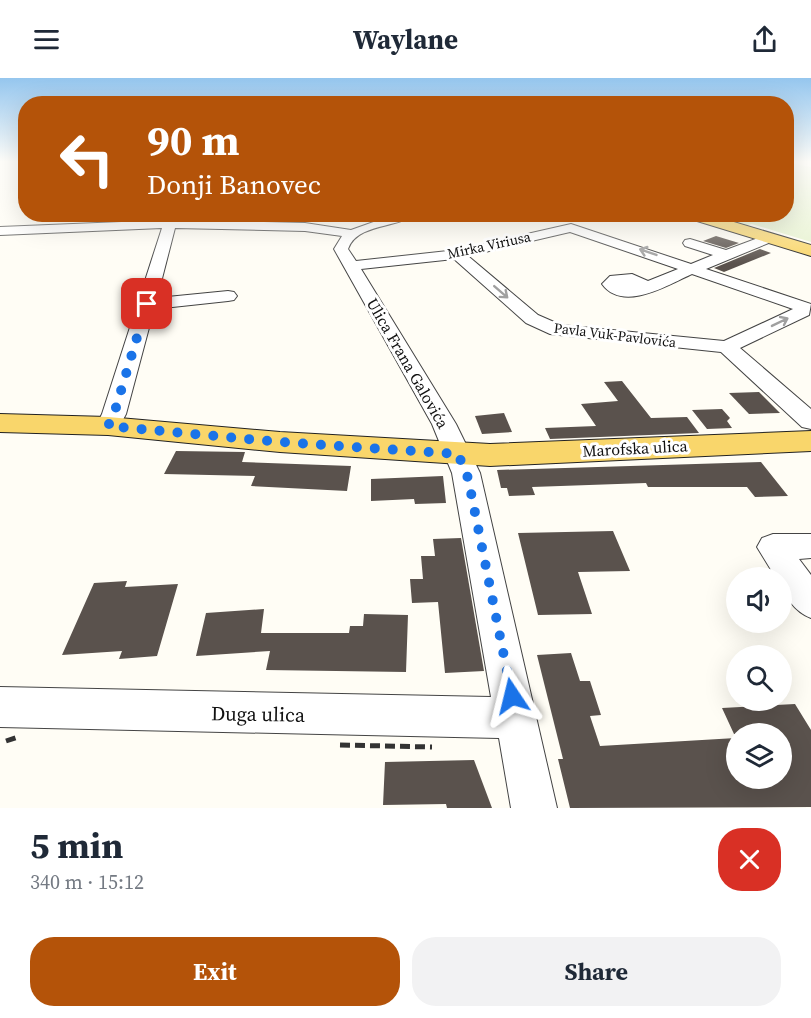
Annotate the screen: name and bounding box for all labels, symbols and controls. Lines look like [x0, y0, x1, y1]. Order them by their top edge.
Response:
text: Waylane [353, 21, 458, 58]
icon: menu [30, 23, 63, 56]
icon: share [748, 23, 781, 56]
text: 90 m [147, 111, 240, 169]
icon: left [48, 120, 126, 198]
text: Donji Banovec [147, 166, 321, 203]
street label: Mirka Viriusa [445, 226, 533, 264]
one-way arrow [639, 246, 657, 257]
pin [121, 278, 172, 329]
one-way arrow [493, 285, 508, 299]
icon: arrive [130, 287, 163, 320]
street label: Ulica Frana Galovića [362, 294, 455, 433]
one-way arrow [771, 316, 789, 328]
street label: Pavla Vuk-Pavlovića [553, 318, 678, 353]
street label: Marofska ulica [582, 434, 689, 462]
map controls [726, 567, 792, 789]
button: sound [726, 567, 792, 633]
button: search [726, 645, 792, 711]
position arrow [480, 664, 544, 728]
street label: Duga ulica [211, 699, 306, 729]
button: layers [726, 723, 792, 789]
text: 5 min [30, 821, 123, 870]
button: close [718, 828, 781, 891]
text: 340 m · 15:12 [30, 868, 144, 896]
button: Exit [30, 937, 400, 1006]
button: Share [412, 937, 781, 1006]

